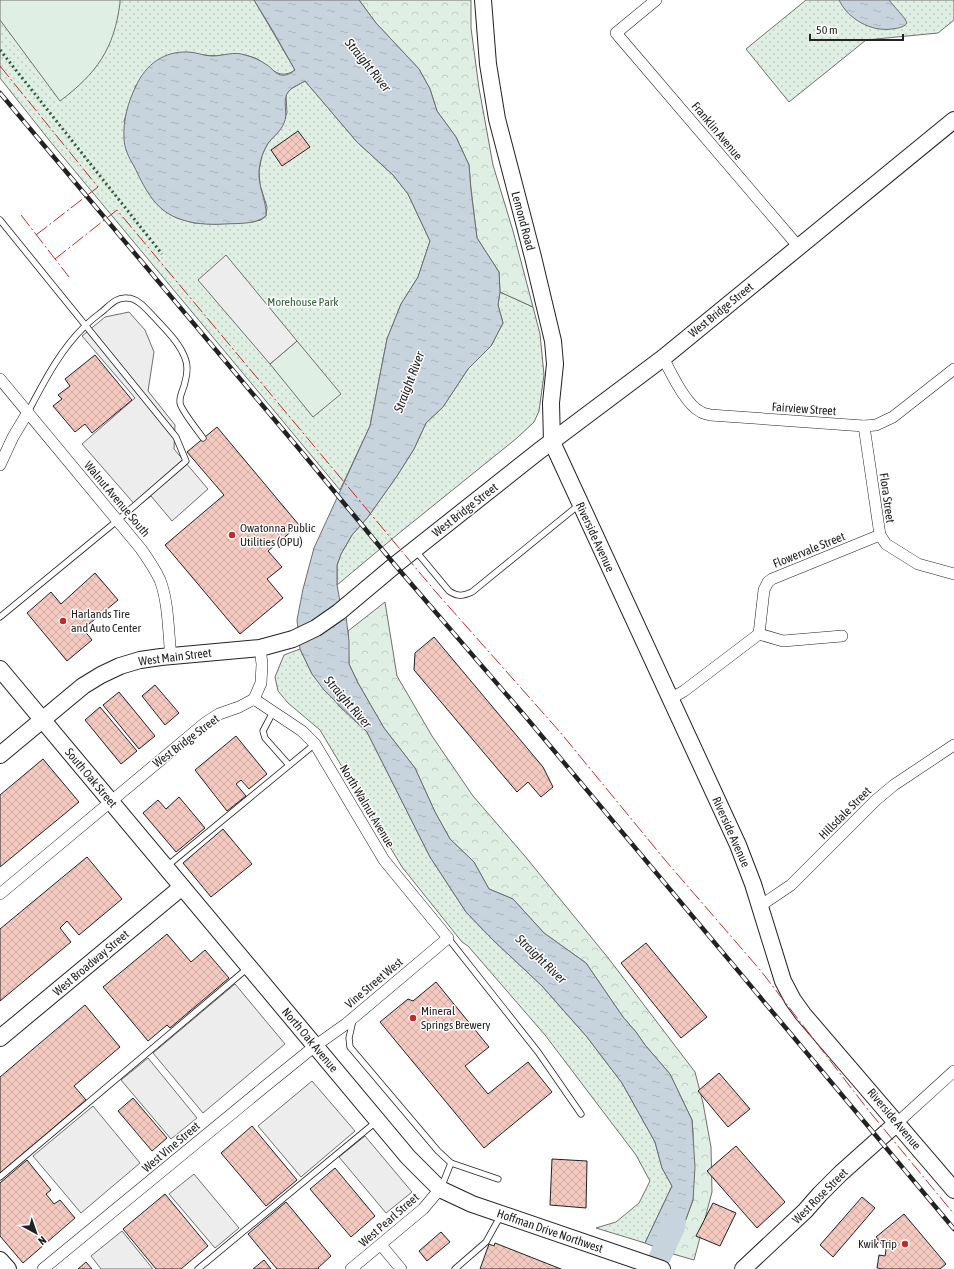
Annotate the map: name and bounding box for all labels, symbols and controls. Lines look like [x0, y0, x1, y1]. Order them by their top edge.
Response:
scale bar [810, 16, 903, 42]
text: 50 m [816, 23, 838, 37]
water label: Straight River [341, 35, 395, 96]
street label: Franklin Avenue [689, 99, 745, 163]
street label: Lemond Road [508, 190, 538, 252]
street label: West Bridge Street [686, 279, 757, 340]
park label: Morehouse Park [267, 295, 339, 309]
water label: Straight River [390, 348, 428, 416]
street label: Fairview Street [771, 400, 837, 418]
street label: Walnut Avenue South [81, 458, 153, 540]
street label: Flora Street [877, 472, 898, 524]
street label: West Bridge Street [430, 480, 501, 540]
street label: Riverside Avenue [573, 500, 617, 574]
place label: Owatonna Public Utilities (OPU) [240, 521, 316, 549]
street label: Flowervale Street [771, 529, 848, 571]
marker: Owatonna Public Utilities (OPU) [227, 530, 237, 540]
place label: Harlands Tire and Auto Center [71, 607, 141, 635]
marker: Harlands Tire and Auto Center [58, 616, 68, 626]
street label: West Main Street [138, 646, 213, 668]
water label: Straight River [321, 672, 375, 732]
street label: West Bridge Street [150, 711, 222, 770]
street label: South Oak Street [62, 745, 120, 811]
street label: North Walnut Avenue [337, 762, 397, 850]
street label: Hillsdale Street [816, 784, 874, 842]
street label: Riverside Avenue [709, 795, 753, 869]
street label: West Broadway Street [50, 927, 132, 999]
water label: Straight River [512, 931, 570, 987]
street label: Vine Street West [342, 954, 406, 1011]
place label: Mineral Springs Brewery [421, 1004, 490, 1032]
street label: North Oak Avenue [279, 1005, 341, 1075]
marker: Mineral Springs Brewery [408, 1013, 418, 1023]
street label: Riverside Avenue [864, 1086, 924, 1152]
street label: West Vine Street [139, 1118, 203, 1175]
street label: West Rose Street [789, 1165, 851, 1227]
street label: West Pearl Street [356, 1190, 422, 1250]
street label: Hoffman Drive Northwest [495, 1206, 605, 1256]
north arrow [16, 1213, 56, 1253]
text: N [36, 1234, 49, 1247]
place label: Kwik Trip [858, 1237, 897, 1251]
marker: Kwik Trip [900, 1239, 910, 1249]

